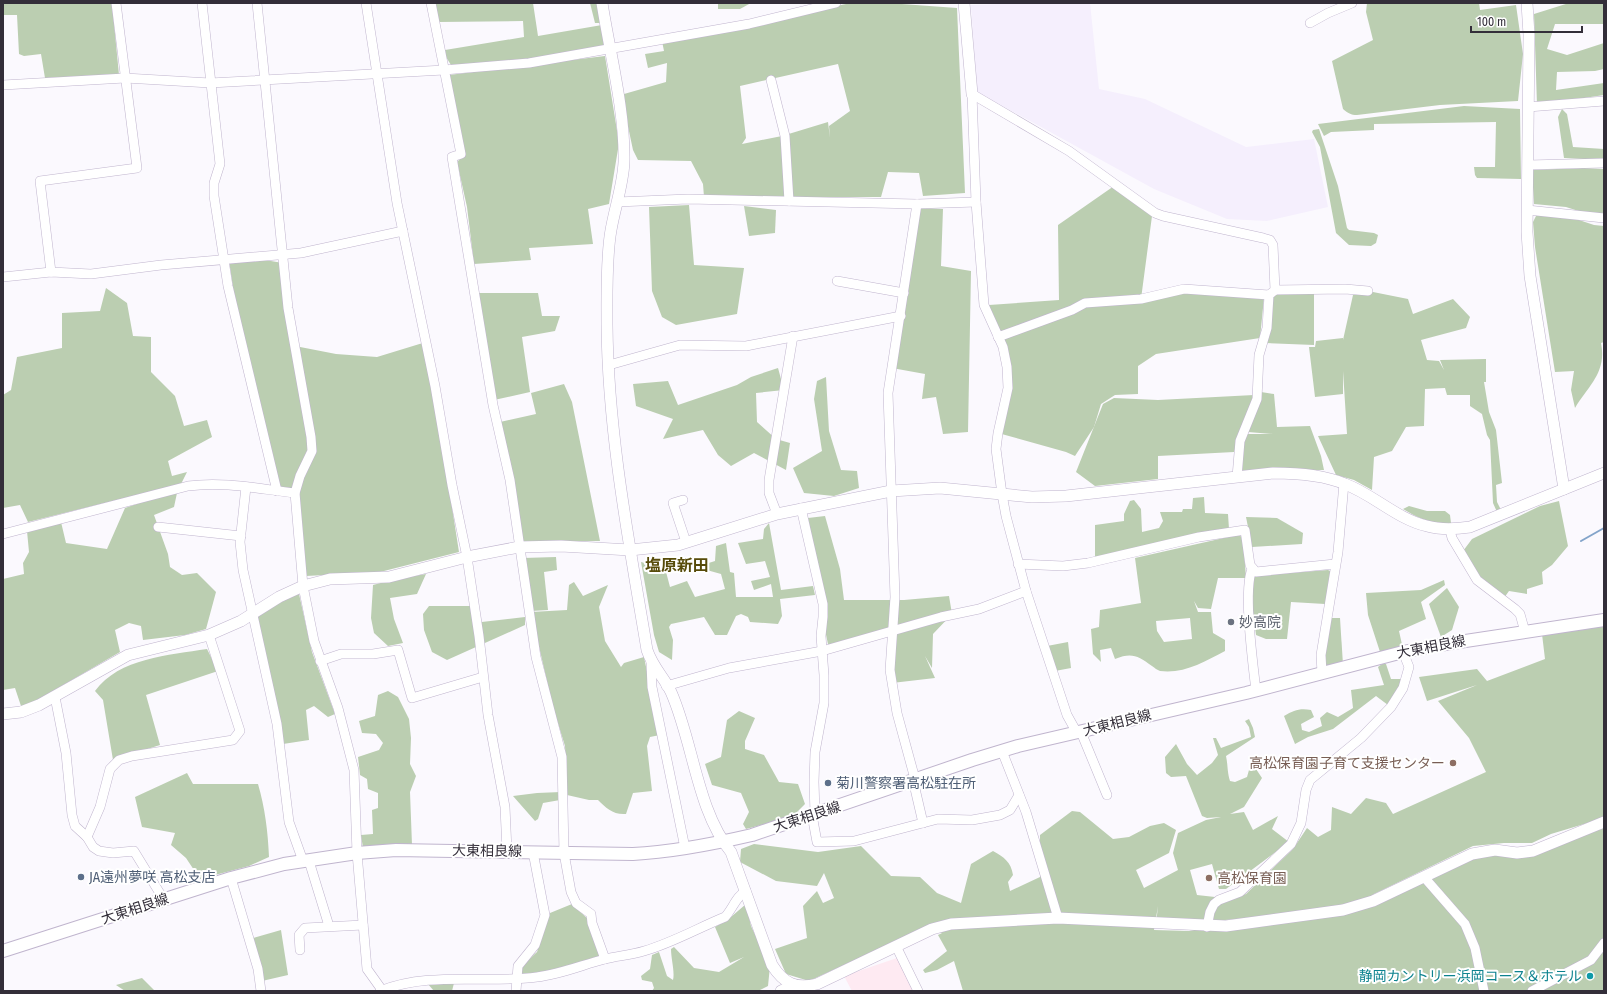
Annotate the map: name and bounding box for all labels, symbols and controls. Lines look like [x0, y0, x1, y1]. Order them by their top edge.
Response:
scale bar [1471, 8, 1582, 34]
text: 100 m [1477, 15, 1506, 29]
district label: 塩原新田 [645, 556, 709, 575]
place label: 妙高院 [1239, 614, 1281, 631]
marker: 妙高院 [1226, 617, 1236, 627]
street label: 大東相良線 [1395, 632, 1467, 662]
street label: 大東相良線 [1081, 706, 1153, 740]
place label: 高松保育園子育て支援センター [1249, 755, 1445, 772]
marker: 高松保育園子育て支援センター [1448, 758, 1458, 768]
place label: 菊川警察署高松駐在所 [836, 775, 976, 792]
marker: 菊川警察署高松駐在所 [823, 778, 833, 788]
street label: 大東相良線 [771, 798, 843, 836]
street label: 大東相良線 [452, 842, 522, 860]
place label: JA遠州夢咲 高松支店 [89, 869, 215, 886]
place label: 高松保育園 [1217, 870, 1287, 887]
marker: JA遠州夢咲 高松支店 [76, 872, 86, 882]
marker: 高松保育園 [1204, 873, 1214, 883]
street label: 大東相良線 [99, 890, 171, 928]
place label: 静岡カントリー浜岡コース＆ホテル [1359, 968, 1582, 985]
marker: 静岡カントリー浜岡コース＆ホテル [1585, 971, 1595, 981]

